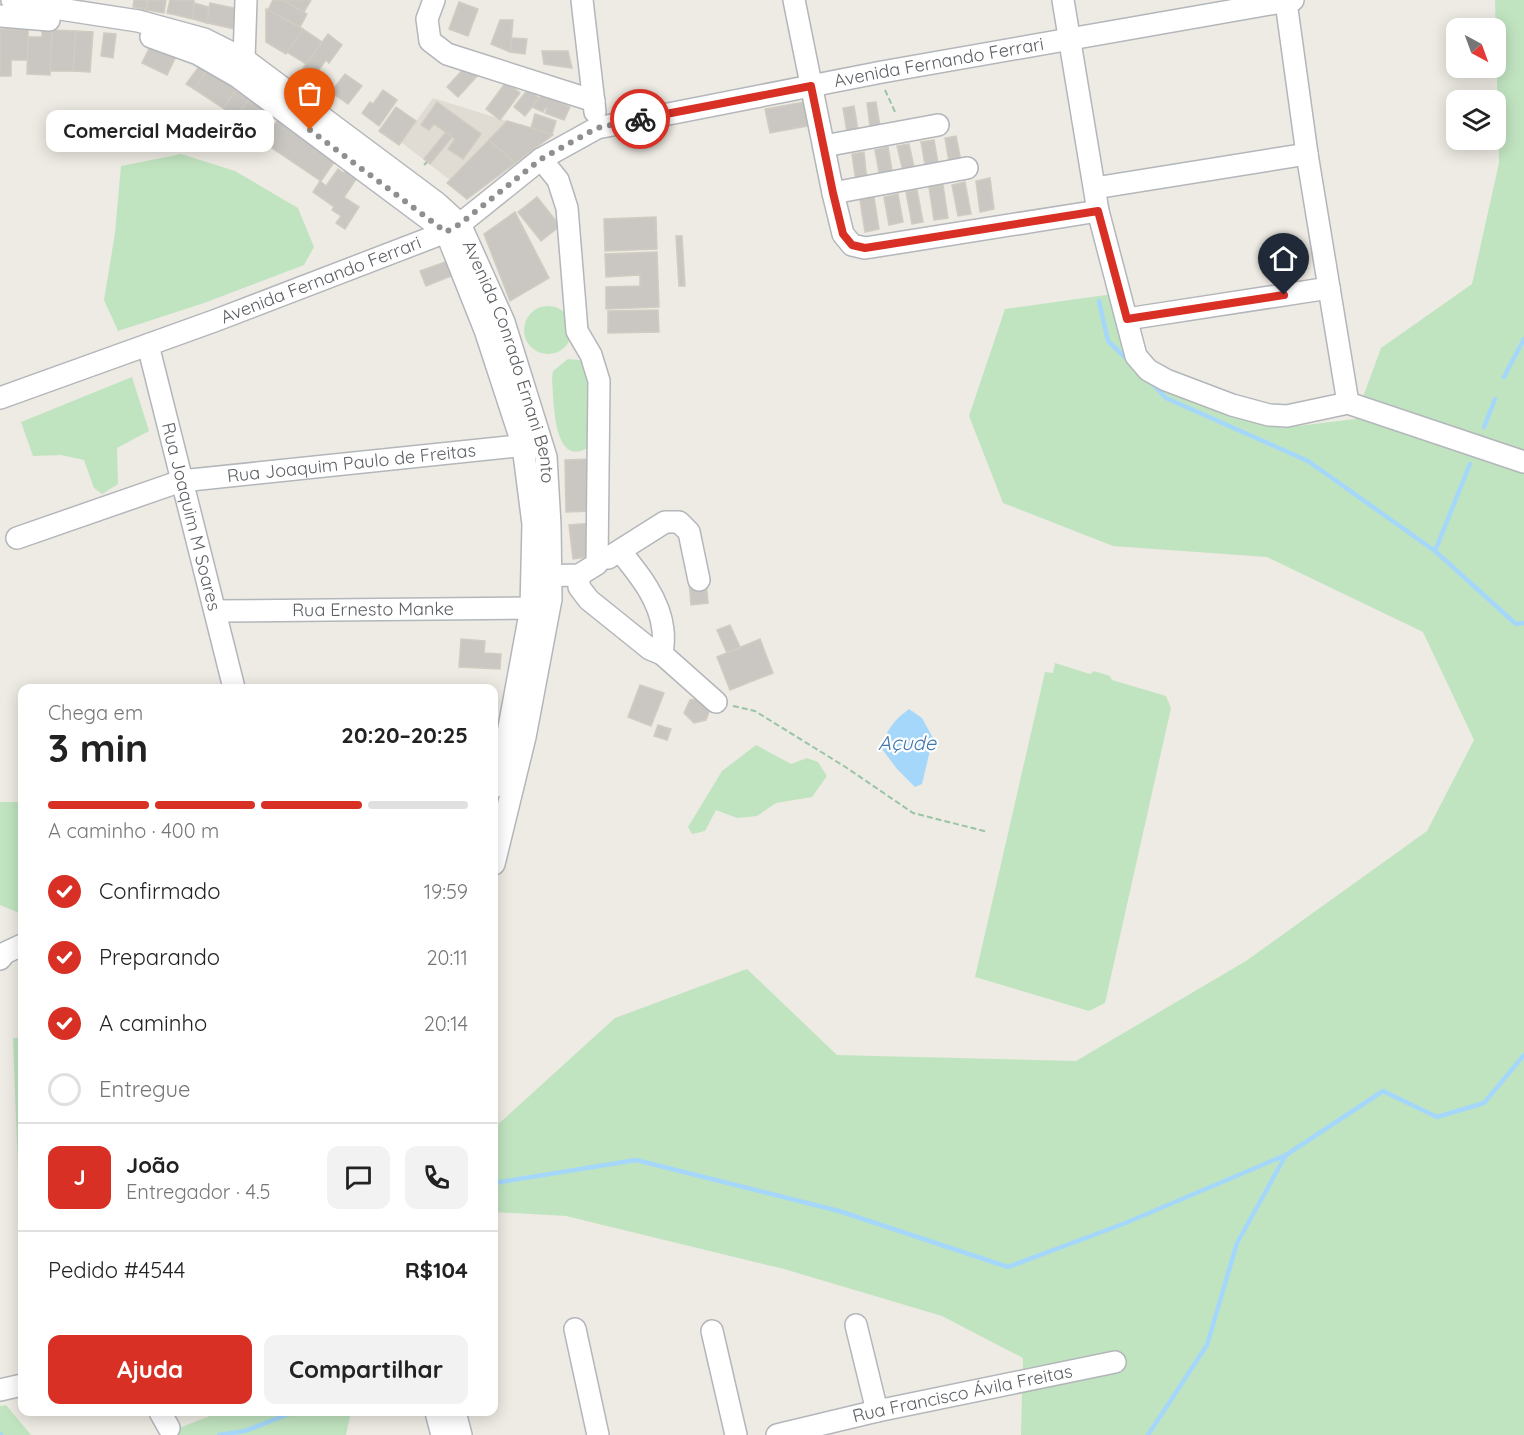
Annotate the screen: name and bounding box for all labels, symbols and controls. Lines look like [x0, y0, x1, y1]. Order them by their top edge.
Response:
north arrow [1446, 18, 1506, 78]
map controls [1446, 18, 1506, 150]
street label: Avenida Fernando Ferrari [832, 32, 1045, 92]
pin [284, 68, 335, 130]
icon: bag [293, 77, 326, 110]
courier [610, 89, 670, 149]
button: layers [1446, 90, 1506, 150]
icon: bike [624, 103, 657, 136]
callout: Comercial Madeirão [46, 109, 274, 151]
text: Comercial Madeirão [63, 118, 257, 143]
street label: Avenida Fernando Ferrari [217, 231, 424, 328]
pin [1258, 233, 1309, 295]
street label: Avenida Conrado Ernani Bento [458, 237, 560, 484]
icon: home [1267, 242, 1300, 275]
street label: Rua Joaquim M Soares [157, 420, 226, 613]
street label: Rua Joaquim Paulo de Freitas [226, 438, 477, 487]
street label: Rua Ernesto Manke [292, 597, 454, 621]
text: Chega em [48, 700, 143, 725]
text: 20:20–20:25 [341, 721, 468, 749]
text: 3 min [48, 723, 148, 772]
water label: Açude [878, 730, 937, 755]
text: A caminho · 400 m [48, 818, 219, 843]
icon: check [48, 875, 81, 908]
text: Confirmado [99, 877, 220, 905]
text: 19:59 [424, 879, 468, 904]
icon: check [48, 941, 81, 974]
text: Preparando [99, 943, 220, 971]
text: 20:11 [426, 945, 468, 970]
icon: check [48, 1007, 81, 1040]
text: A caminho [99, 1009, 207, 1037]
text: 20:14 [424, 1011, 468, 1036]
text: Entregue [99, 1075, 190, 1103]
button: chat [327, 1146, 390, 1209]
button: phone [405, 1146, 468, 1209]
text: João [126, 1151, 179, 1179]
text: J [73, 1163, 86, 1191]
text: Entregador · 4.5 [126, 1179, 270, 1204]
text: Pedido #4544 [48, 1256, 185, 1284]
text: R$104 [405, 1256, 468, 1284]
button: Ajuda [48, 1335, 252, 1404]
button: Compartilhar [264, 1335, 468, 1404]
street label: Rua Francisco Ávila Freitas [850, 1359, 1074, 1427]

